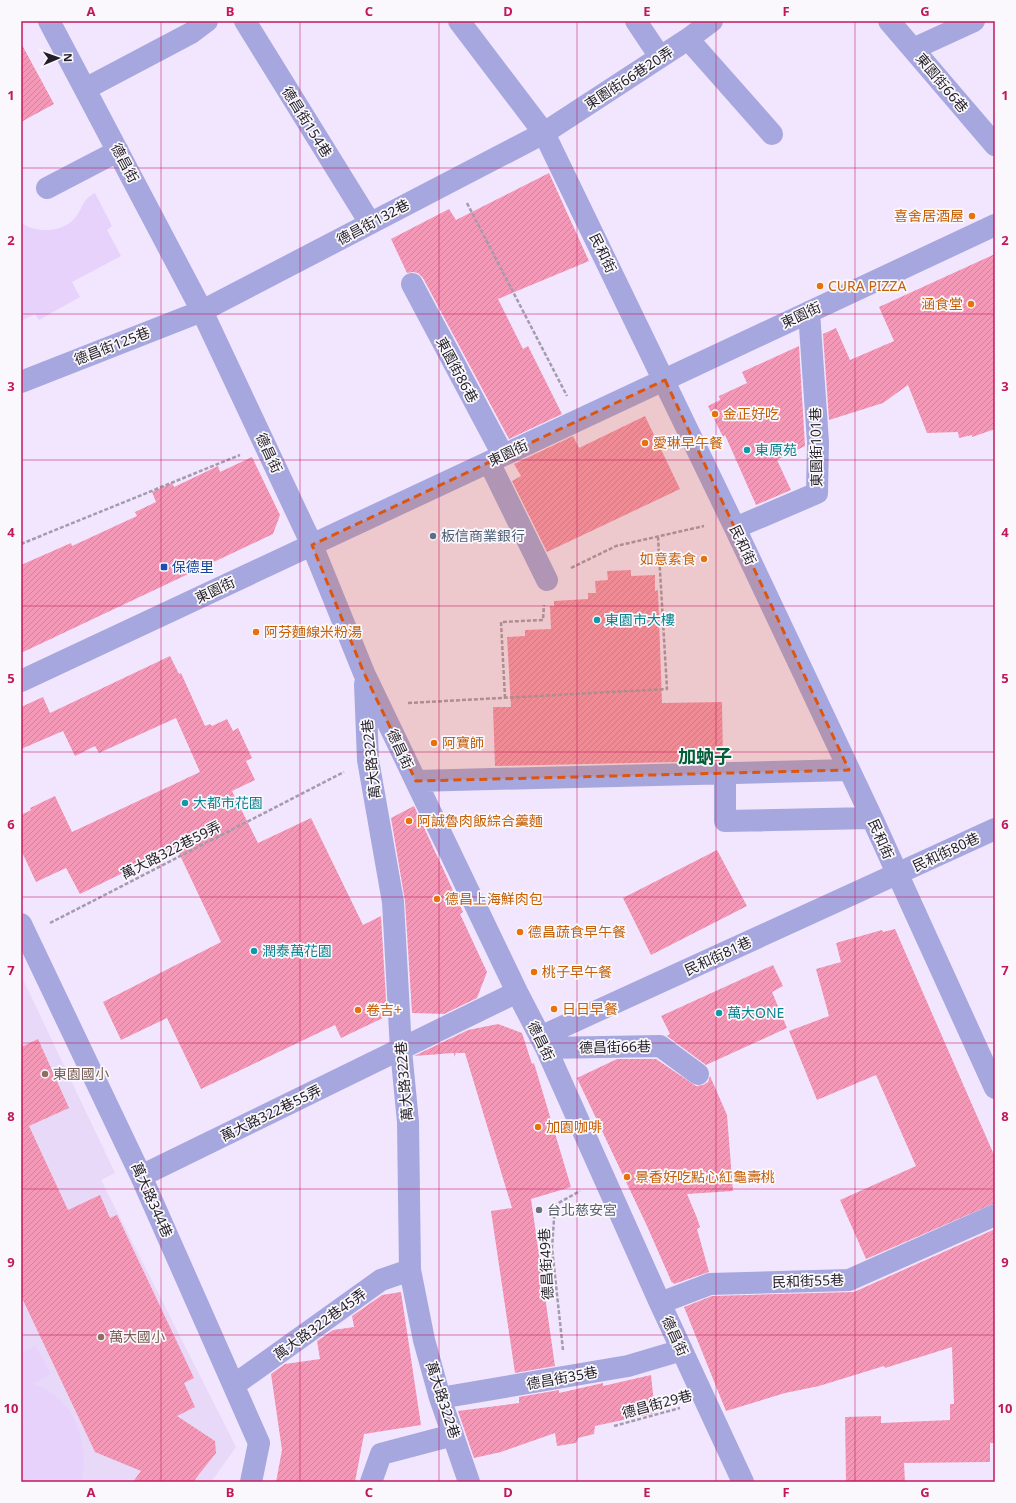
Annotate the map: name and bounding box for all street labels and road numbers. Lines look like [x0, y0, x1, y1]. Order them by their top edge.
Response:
street label: 東園街66巷20弄 [581, 42, 677, 113]
street label: 東園街66巷 [912, 49, 973, 116]
street label: 德昌街154巷 [278, 83, 337, 161]
street label: 德昌街 [107, 140, 144, 186]
street label: 德昌街132巷 [333, 194, 413, 249]
street label: 民和街 [586, 230, 621, 276]
street label: 東園街 [778, 297, 824, 332]
street label: 德昌街125巷 [71, 322, 153, 369]
street label: 東園街86巷 [432, 334, 483, 406]
street label: 東園街101巷 [805, 407, 826, 487]
street label: 德昌街 [252, 430, 287, 476]
street label: 東園街 [485, 435, 531, 470]
street label: 民和街 [726, 522, 761, 568]
street label: 東園街 [192, 572, 238, 607]
street label: 萬大路322巷 [357, 718, 384, 800]
street label: 德昌街 [383, 726, 418, 772]
street label: 萬大路322巷59弄 [117, 816, 224, 883]
street label: 民和街 [864, 816, 899, 862]
street label: 民和街80巷 [909, 828, 982, 875]
street label: 民和街81巷 [681, 932, 754, 979]
street label: 德昌街 [524, 1018, 559, 1064]
street label: 德昌街66巷 [579, 1036, 651, 1057]
street label: 萬大路322巷 [391, 1040, 416, 1122]
street label: 萬大路322巷55弄 [217, 1080, 324, 1145]
street label: 萬大路344巷 [128, 1159, 177, 1240]
street label: 德昌街49巷 [534, 1228, 557, 1300]
street label: 民和街55巷 [772, 1270, 844, 1291]
street label: 萬大路322巷45弄 [270, 1284, 370, 1364]
street label: 德昌街 [658, 1313, 693, 1359]
street label: 萬大路322巷 [422, 1359, 465, 1441]
street label: 德昌街35巷 [525, 1362, 599, 1393]
street label: 德昌街29巷 [620, 1385, 694, 1422]

